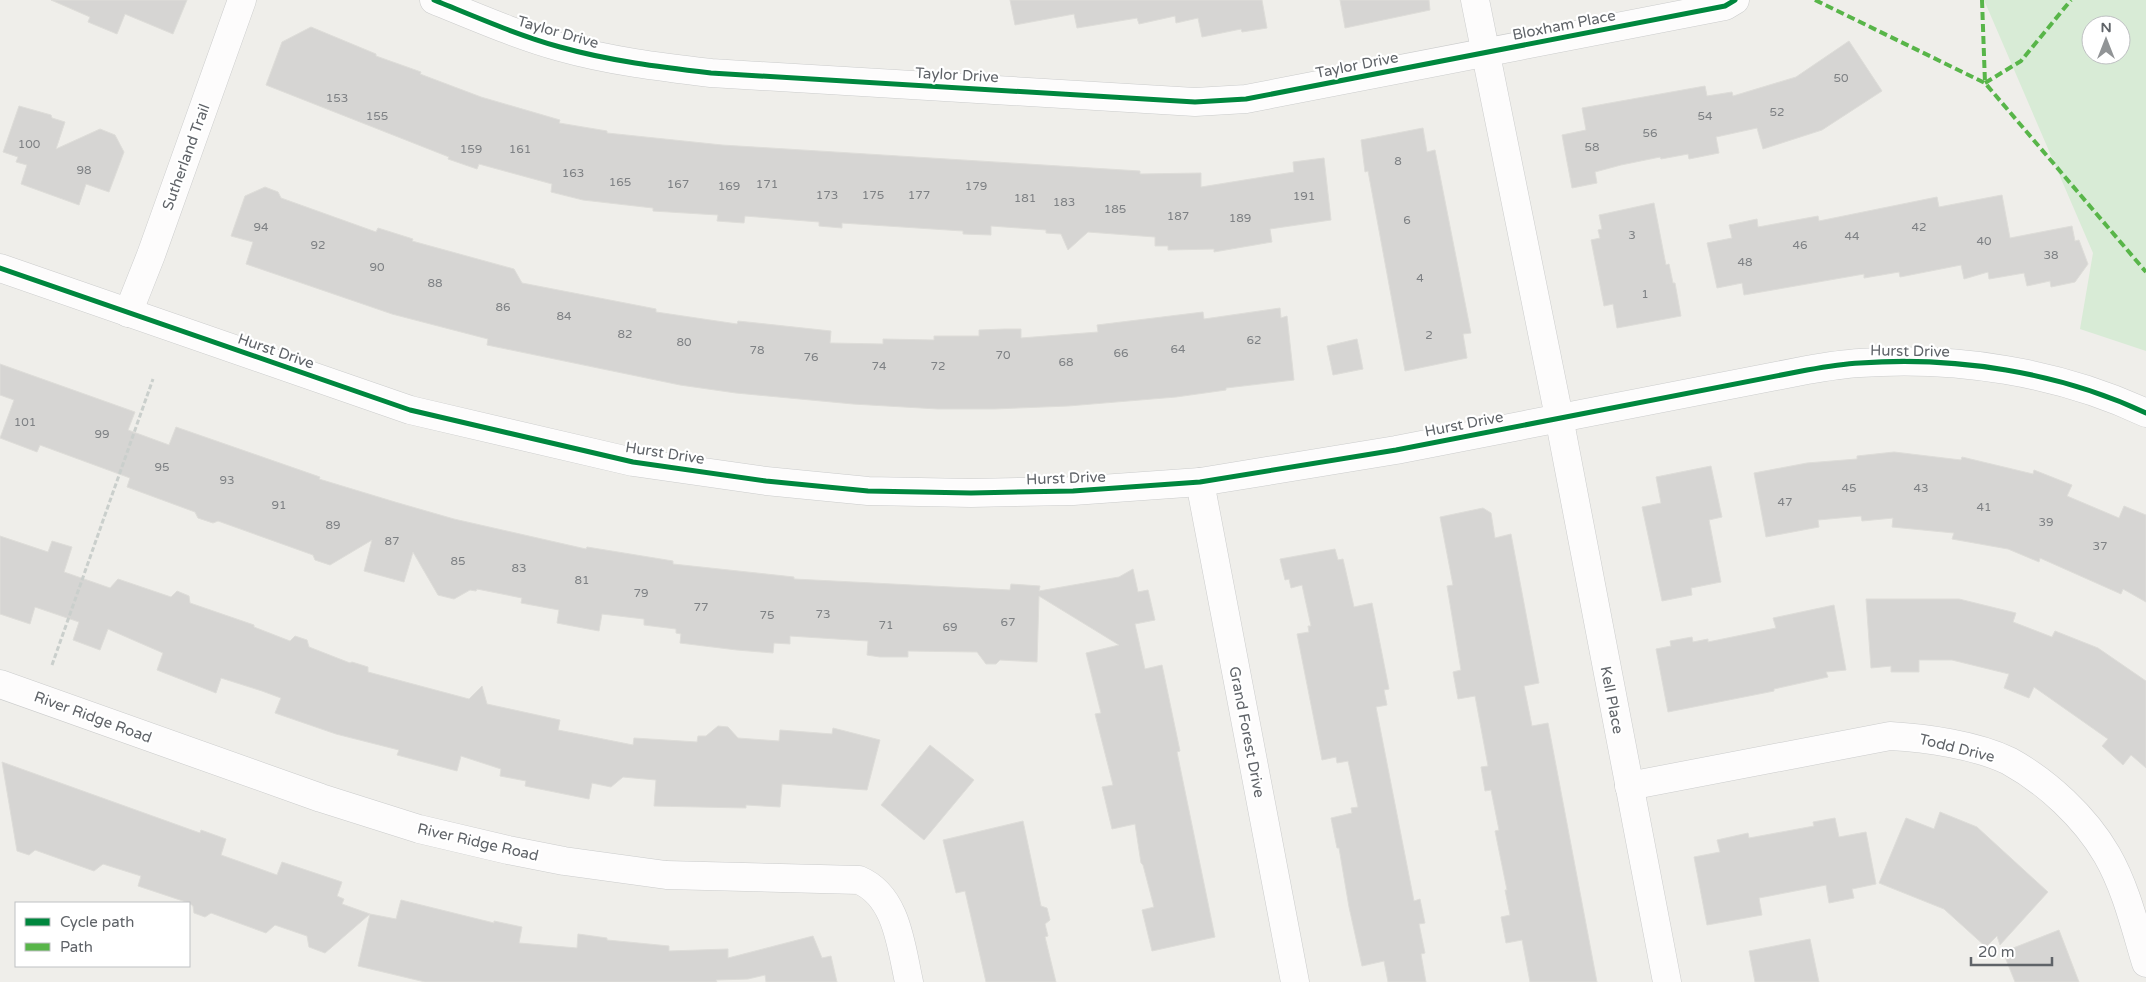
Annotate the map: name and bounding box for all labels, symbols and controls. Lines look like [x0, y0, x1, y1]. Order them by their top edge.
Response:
street label: Bloxham Place [1511, 6, 1617, 44]
street label: Taylor Drive [515, 12, 601, 52]
north arrow [2081, 15, 2131, 65]
text: N [2100, 19, 2112, 36]
street label: Taylor Drive [1314, 48, 1400, 82]
street label: Taylor Drive [915, 64, 999, 86]
house number: 50 [1833, 71, 1849, 85]
house number: 153 [326, 91, 348, 105]
street label: Sutherland Trail [158, 101, 214, 213]
house number: 52 [1769, 105, 1785, 119]
house number: 155 [366, 109, 388, 123]
house number: 54 [1697, 109, 1713, 123]
house number: 56 [1642, 126, 1658, 140]
house number: 100 [18, 137, 41, 151]
house number: 58 [1584, 140, 1600, 154]
house number: 159 [460, 142, 482, 156]
house number: 161 [509, 142, 531, 156]
house number: 8 [1394, 154, 1402, 168]
house number: 98 [76, 163, 92, 177]
house number: 163 [562, 166, 584, 180]
house number: 165 [609, 175, 631, 189]
house number: 167 [667, 177, 689, 191]
house number: 171 [756, 177, 778, 191]
house number: 169 [718, 179, 740, 193]
house number: 179 [965, 179, 987, 193]
house number: 173 [816, 188, 838, 202]
house number: 175 [862, 188, 884, 202]
house number: 177 [908, 188, 930, 202]
house number: 191 [1293, 189, 1315, 203]
house number: 181 [1014, 191, 1036, 205]
house number: 183 [1053, 195, 1075, 209]
house number: 185 [1104, 202, 1126, 216]
house number: 187 [1167, 209, 1189, 223]
house number: 189 [1229, 211, 1251, 225]
house number: 6 [1403, 213, 1411, 227]
house number: 94 [253, 220, 269, 234]
house number: 42 [1911, 220, 1927, 234]
house number: 3 [1628, 228, 1636, 242]
house number: 44 [1844, 229, 1860, 243]
house number: 40 [1976, 234, 1992, 248]
house number: 92 [310, 238, 326, 252]
house number: 46 [1792, 238, 1808, 252]
house number: 38 [2043, 248, 2059, 262]
house number: 48 [1737, 255, 1753, 269]
house number: 90 [369, 260, 385, 274]
house number: 4 [1416, 271, 1424, 285]
house number: 88 [427, 276, 443, 290]
house number: 1 [1641, 287, 1649, 301]
house number: 86 [495, 300, 511, 314]
house number: 84 [556, 309, 572, 323]
house number: 82 [617, 327, 633, 341]
house number: 2 [1425, 328, 1433, 342]
street label: Hurst Drive [235, 330, 317, 372]
house number: 62 [1246, 333, 1262, 347]
house number: 80 [676, 335, 692, 349]
street label: Hurst Drive [1870, 341, 1950, 361]
house number: 64 [1170, 342, 1186, 356]
house number: 78 [749, 343, 765, 357]
house number: 66 [1113, 346, 1129, 360]
house number: 70 [995, 348, 1011, 362]
house number: 76 [803, 350, 819, 364]
house number: 68 [1058, 355, 1074, 369]
house number: 74 [871, 359, 887, 373]
house number: 72 [930, 359, 946, 373]
street label: Hurst Drive [1423, 408, 1505, 440]
house number: 101 [14, 415, 36, 429]
house number: 99 [94, 427, 110, 441]
street label: Hurst Drive [624, 438, 706, 468]
house number: 95 [154, 460, 170, 474]
street label: Hurst Drive [1026, 468, 1106, 488]
house number: 93 [219, 473, 235, 487]
house number: 45 [1841, 481, 1857, 495]
house number: 43 [1913, 481, 1929, 495]
house number: 47 [1777, 495, 1793, 509]
house number: 91 [271, 498, 287, 512]
house number: 41 [1976, 500, 1992, 514]
house number: 39 [2038, 515, 2054, 529]
house number: 89 [325, 518, 341, 532]
house number: 87 [384, 534, 400, 548]
house number: 37 [2092, 539, 2108, 553]
house number: 85 [450, 554, 466, 568]
house number: 83 [511, 561, 527, 575]
house number: 81 [574, 573, 590, 587]
house number: 79 [633, 586, 649, 600]
house number: 77 [693, 600, 709, 614]
house number: 73 [815, 607, 831, 621]
house number: 75 [759, 608, 775, 622]
house number: 67 [1000, 615, 1016, 629]
house number: 71 [878, 618, 894, 632]
house number: 69 [942, 620, 958, 634]
street label: Grand Forest Drive [1225, 665, 1269, 799]
street label: Kell Place [1597, 665, 1627, 735]
street label: River Ridge Road [32, 687, 154, 747]
street label: Todd Drive [1917, 730, 1997, 766]
street label: River Ridge Road [416, 819, 540, 865]
legend [15, 902, 190, 967]
text: Cycle path [60, 913, 134, 931]
scale bar [1971, 934, 2052, 966]
text: Path [60, 938, 93, 956]
text: 20 m [1978, 943, 2015, 961]

